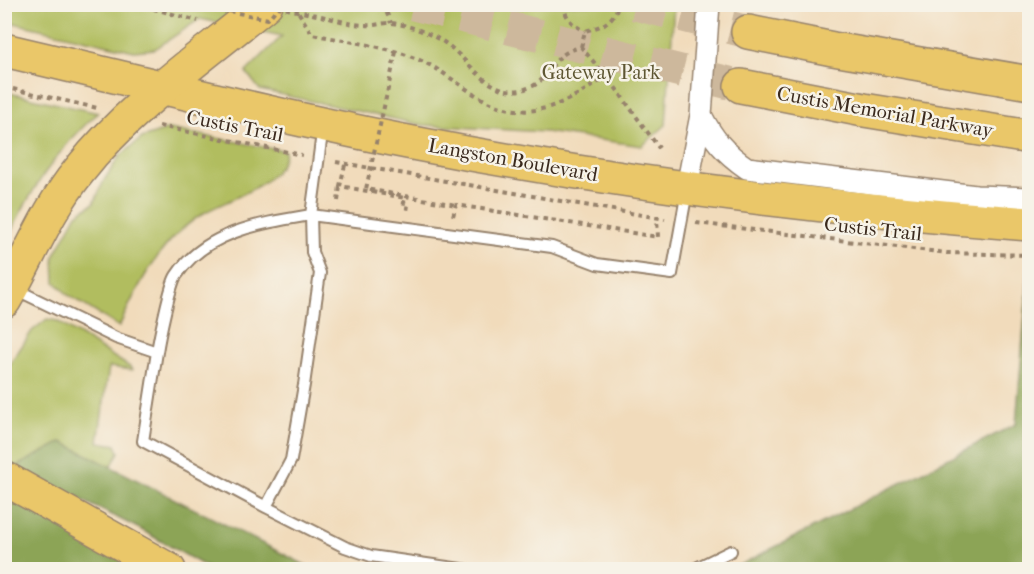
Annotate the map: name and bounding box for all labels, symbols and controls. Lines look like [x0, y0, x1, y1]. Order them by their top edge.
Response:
park label: Gateway Park [542, 61, 661, 84]
street label: Custis Memorial Parkway [775, 82, 996, 143]
street label: Custis Trail [185, 105, 286, 147]
street label: Langston Boulevard [426, 134, 601, 186]
street label: Custis Trail [823, 212, 923, 246]

